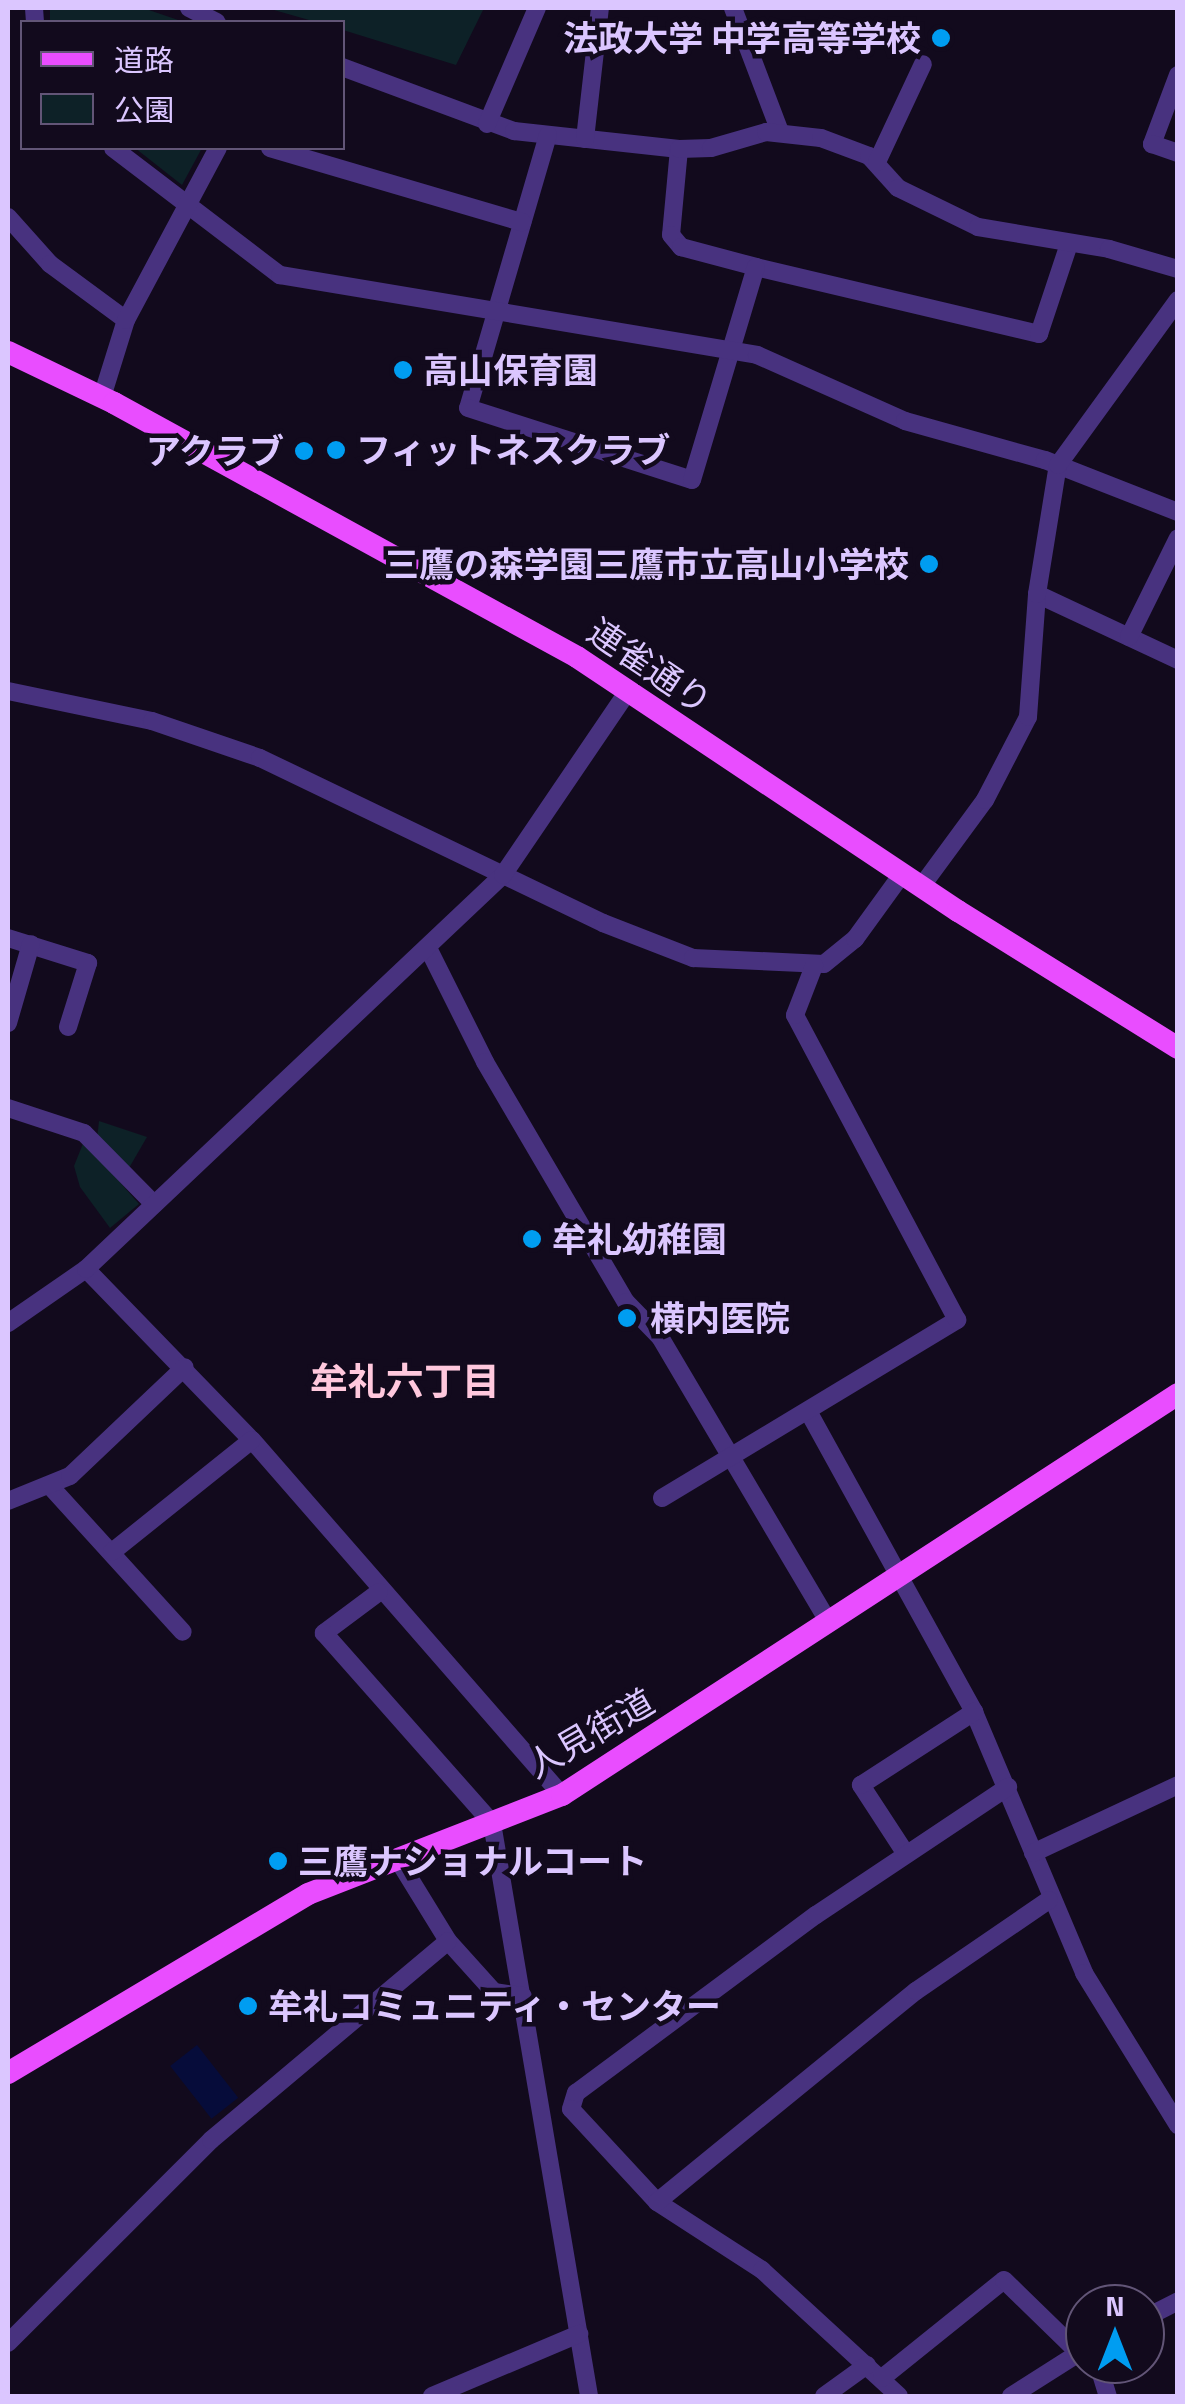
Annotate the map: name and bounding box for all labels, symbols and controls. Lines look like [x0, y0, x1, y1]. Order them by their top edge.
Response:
place label: 法政大学 中学高等学校 [563, 17, 921, 59]
legend [20, 20, 345, 150]
marker: 法政大学 中学高等学校 [930, 27, 952, 49]
text: 道路 [114, 37, 174, 83]
text: 公園 [114, 87, 174, 133]
place label: 高山保育園 [423, 349, 598, 391]
marker: 高山保育園 [392, 359, 414, 381]
place label: フィットネスクラブ [356, 429, 671, 471]
place label: アクラブ [144, 430, 284, 472]
marker: フィットネスクラブ [325, 439, 347, 461]
marker: アクラブ [293, 440, 315, 462]
place label: 三鷹の森学園三鷹市立高山小学校 [384, 543, 909, 585]
marker: 三鷹の森学園三鷹市立高山小学校 [918, 553, 940, 575]
street label: 連雀通り [580, 609, 720, 723]
place label: 牟礼幼稚園 [552, 1218, 727, 1260]
marker: 牟礼幼稚園 [521, 1228, 543, 1250]
place label: 横内医院 [650, 1297, 790, 1339]
marker: 横内医院 [614, 1305, 640, 1331]
district label: 牟礼六丁目 [310, 1359, 500, 1405]
street label: 人見街道 [519, 1680, 661, 1786]
place label: 三鷹ナショナルコート [298, 1840, 648, 1882]
marker: 三鷹ナショナルコート [267, 1850, 289, 1872]
place label: 牟礼コミュニティ・センター [268, 1985, 723, 2027]
marker: 牟礼コミュニティ・センター [237, 1995, 259, 2017]
north arrow [1065, 2284, 1165, 2384]
text: N [1105, 2284, 1125, 2327]

